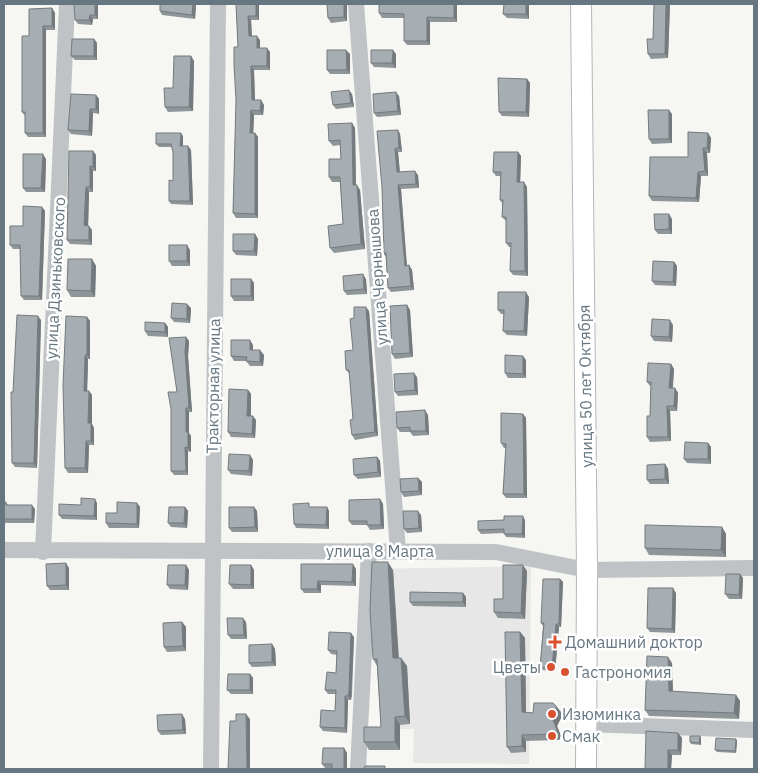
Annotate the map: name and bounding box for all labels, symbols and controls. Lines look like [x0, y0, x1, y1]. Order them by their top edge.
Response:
street label: улица Дзиньковского [41, 196, 69, 360]
street label: улица Чернышова [362, 208, 392, 346]
street label: улица 50 лет Октября [574, 304, 596, 468]
street label: Тракторная улица [202, 318, 224, 454]
street label: улица 8 Марта [326, 541, 434, 561]
place label: Домашний доктор [565, 632, 703, 652]
marker: Домашний доктор [549, 636, 561, 648]
place label: Цветы [493, 657, 541, 677]
marker: Цветы [545, 661, 557, 673]
place label: Гастрономия [575, 662, 672, 682]
marker: Гастрономия [559, 666, 571, 678]
place label: Изюминка [562, 704, 641, 724]
marker: Изюминка [546, 708, 558, 720]
place label: Смак [562, 726, 601, 746]
marker: Смак [546, 730, 558, 742]

